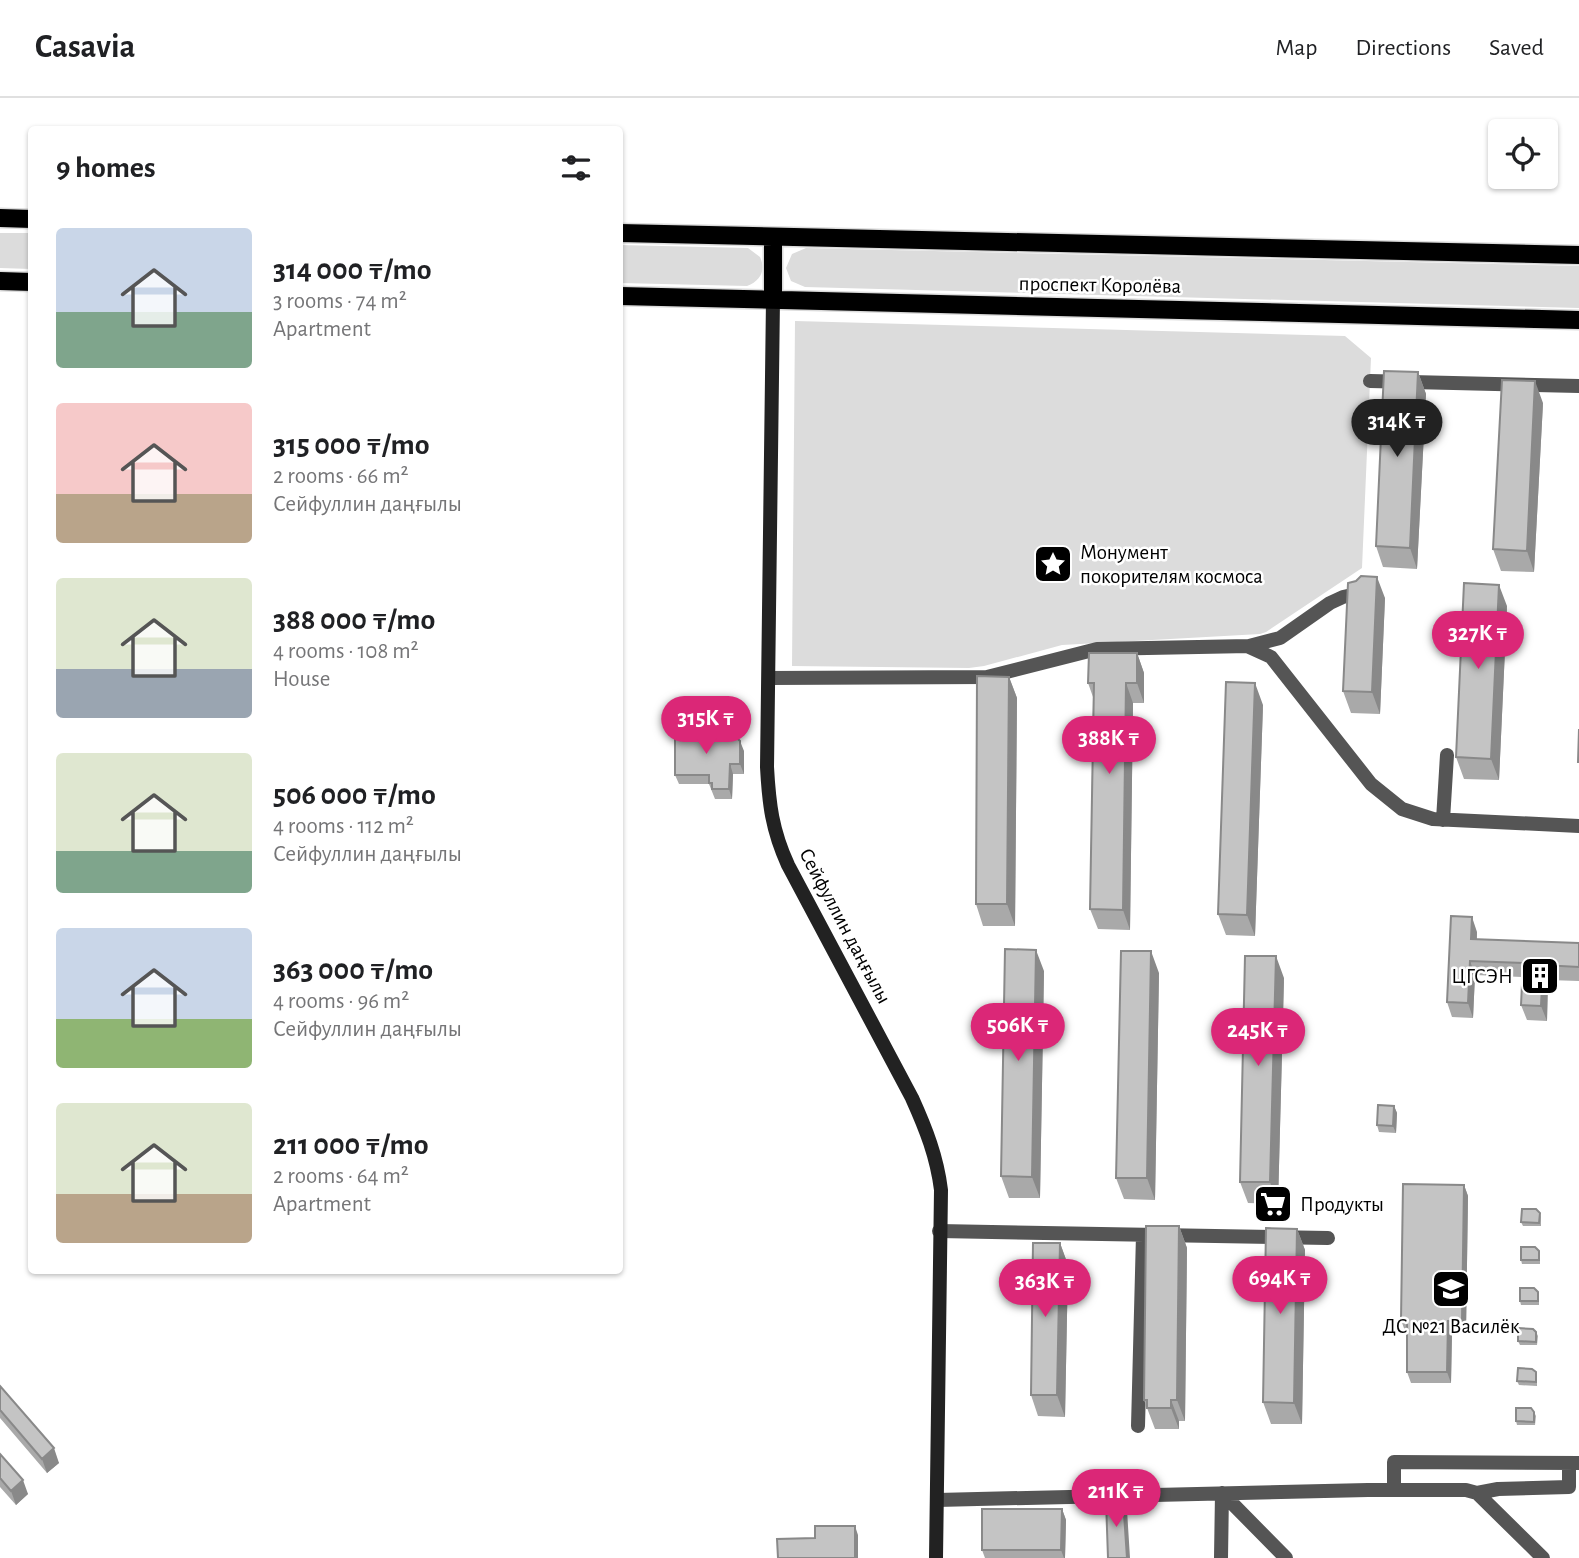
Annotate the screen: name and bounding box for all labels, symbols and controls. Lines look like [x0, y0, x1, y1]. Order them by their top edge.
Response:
text: Casavia [35, 31, 135, 64]
text: Map [1275, 36, 1317, 60]
text: Directions [1355, 36, 1451, 60]
text: Saved [1489, 36, 1544, 60]
map controls [1488, 119, 1558, 189]
button: locate [1488, 119, 1558, 189]
icon: filters [557, 149, 595, 187]
text: 9 homes [56, 153, 156, 183]
text: 314 000 ₸/mo [273, 255, 432, 285]
icon: home [112, 256, 196, 340]
street label: проспект Королёва [1019, 273, 1182, 297]
text: 3 rooms · 74 m² [273, 290, 407, 313]
text: Apartment [273, 318, 371, 341]
pin: 314K ₸ [1340, 400, 1454, 459]
text: 314K ₸ [1367, 410, 1427, 433]
text: 315 000 ₸/mo [273, 430, 430, 460]
icon: home [112, 431, 196, 515]
text: 2 rooms · 66 m² [273, 465, 409, 488]
text: Сейфуллин даңғылы [273, 493, 462, 516]
place label: Монумент покорителям космоса [1080, 542, 1263, 587]
place icon: Монумент покорителям космоса [1032, 543, 1074, 585]
text: 388 000 ₸/mo [273, 605, 435, 635]
icon: home [112, 606, 196, 690]
pin: 327K ₸ [1421, 612, 1535, 671]
text: 327K ₸ [1448, 622, 1508, 645]
text: 4 rooms · 108 m² [273, 640, 419, 663]
text: House [273, 668, 330, 691]
pin: 315K ₸ [649, 696, 763, 756]
text: 315K ₸ [677, 707, 735, 730]
pin: 388K ₸ [1052, 716, 1166, 776]
text: 388K ₸ [1078, 727, 1140, 750]
text: 506 000 ₸/mo [273, 780, 436, 810]
icon: home [112, 781, 196, 865]
text: 4 rooms · 112 m² [273, 815, 414, 838]
text: Сейфуллин даңғылы [273, 843, 462, 866]
street label: Сейфуллин даңғылы [795, 845, 895, 1007]
text: 363 000 ₸/mo [273, 955, 433, 985]
building icon: ЦГСЭН [1519, 955, 1561, 997]
icon: home [112, 956, 196, 1040]
place label: ЦГСЭН [1451, 966, 1513, 987]
text: 4 rooms · 96 m² [273, 990, 409, 1013]
pin: 506K ₸ [961, 1004, 1075, 1063]
pin: 245K ₸ [1201, 1009, 1315, 1068]
text: 506K ₸ [987, 1014, 1049, 1037]
text: Сейфуллин даңғылы [273, 1018, 462, 1041]
text: 245K ₸ [1227, 1019, 1289, 1042]
text: 211 000 ₸/mo [273, 1130, 429, 1160]
icon: home [112, 1131, 196, 1215]
text: 2 rooms · 64 m² [273, 1165, 409, 1188]
supermarket icon: Продукты [1252, 1183, 1294, 1225]
text: Apartment [273, 1193, 371, 1216]
place label: Продукты [1300, 1194, 1384, 1215]
pin: 694K ₸ [1223, 1256, 1337, 1316]
pin: 363K ₸ [988, 1260, 1102, 1319]
text: 694K ₸ [1248, 1267, 1312, 1290]
school or university icon: ДС №21 Василёк [1430, 1268, 1472, 1310]
text: 363K ₸ [1015, 1270, 1075, 1293]
place label: ДС №21 Василёк [1382, 1316, 1520, 1337]
pin: 211K ₸ [1059, 1470, 1173, 1529]
text: 211K ₸ [1088, 1480, 1144, 1503]

